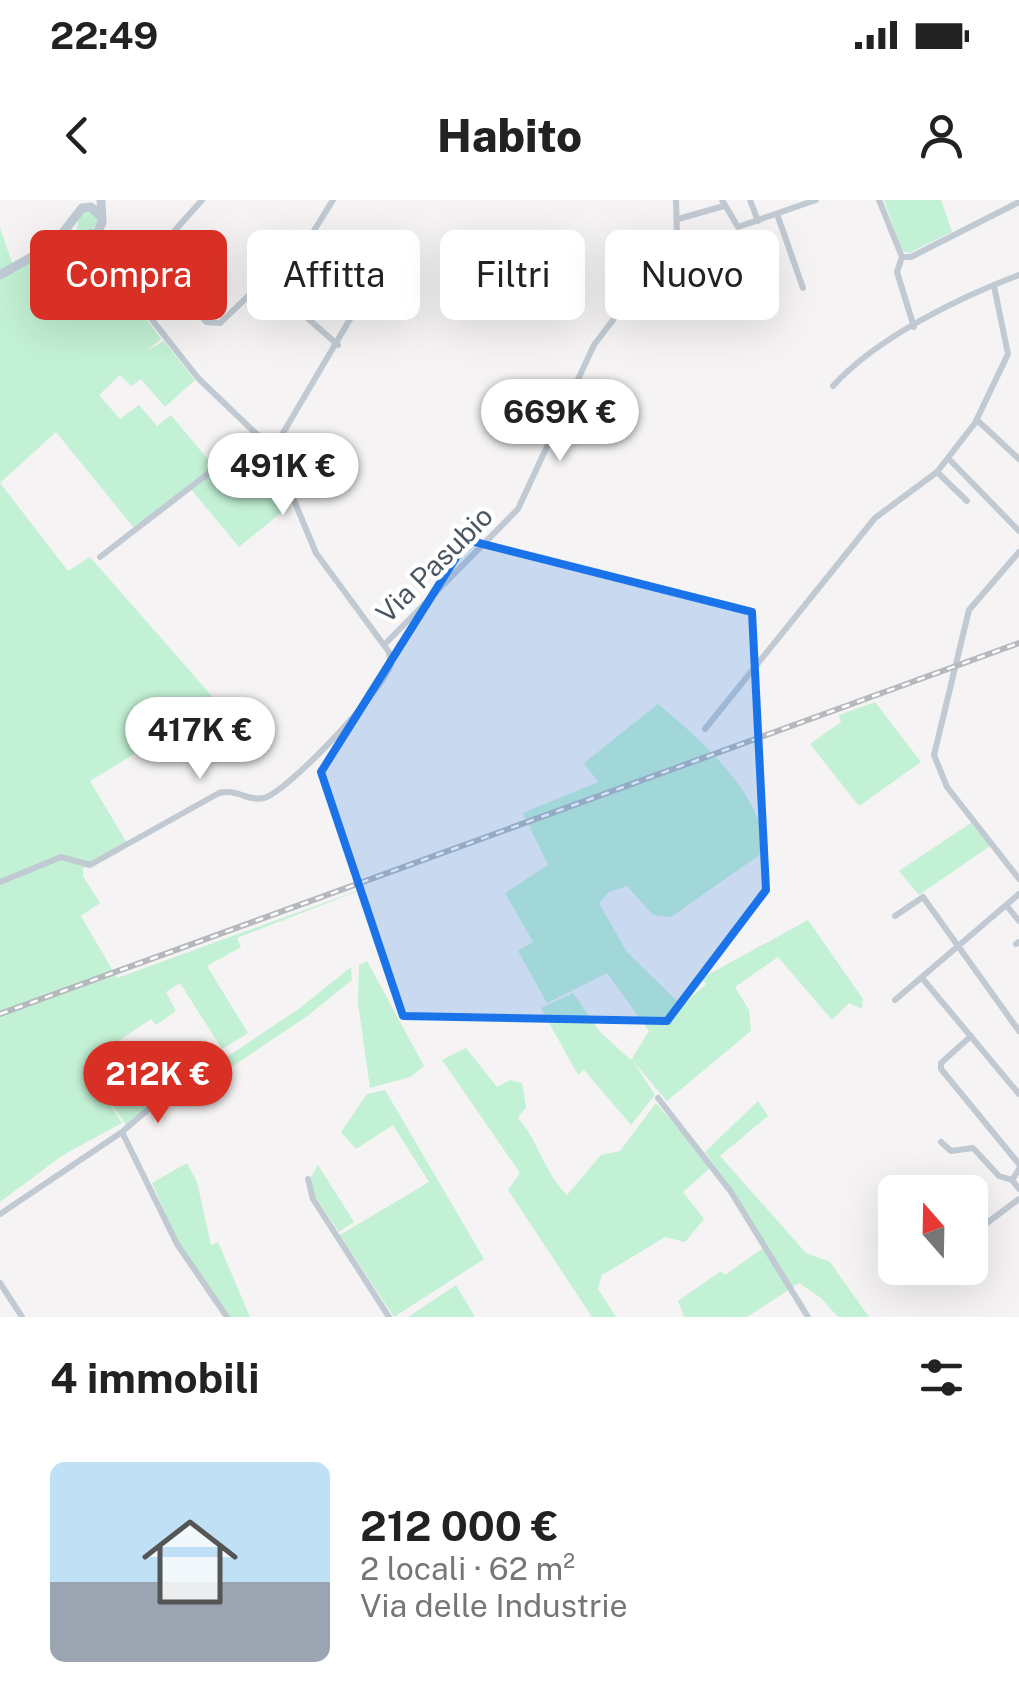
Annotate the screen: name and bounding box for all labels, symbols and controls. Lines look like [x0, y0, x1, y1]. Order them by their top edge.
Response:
text: 22:49 [50, 13, 158, 58]
icon: back [50, 108, 105, 163]
icon: person [914, 108, 969, 163]
text: Habito [437, 109, 582, 162]
chip: Compra [30, 230, 227, 320]
chip: Affitta [247, 230, 420, 320]
chip: Filtri [440, 230, 585, 320]
chip: Nuovo [605, 230, 779, 320]
pin: 669K € [479, 379, 641, 464]
text: 669K € [503, 393, 617, 430]
pin: 491K € [202, 433, 364, 518]
text: 491K € [230, 447, 336, 484]
street label: Via Pasubio [369, 499, 499, 629]
pin: 417K € [119, 697, 281, 782]
text: 417K € [147, 711, 253, 748]
pin: 212K € [77, 1041, 239, 1126]
text: 212K € [105, 1055, 211, 1092]
north arrow [878, 1175, 988, 1285]
map controls [878, 1175, 988, 1285]
icon: filters [914, 1350, 969, 1405]
text: 4 immobili [50, 1353, 260, 1402]
text: 212 000 € [360, 1501, 559, 1550]
icon: home [130, 1502, 250, 1622]
text: 2 locali · 62 m² [360, 1550, 575, 1587]
text: Via delle Industrie [360, 1587, 628, 1624]

